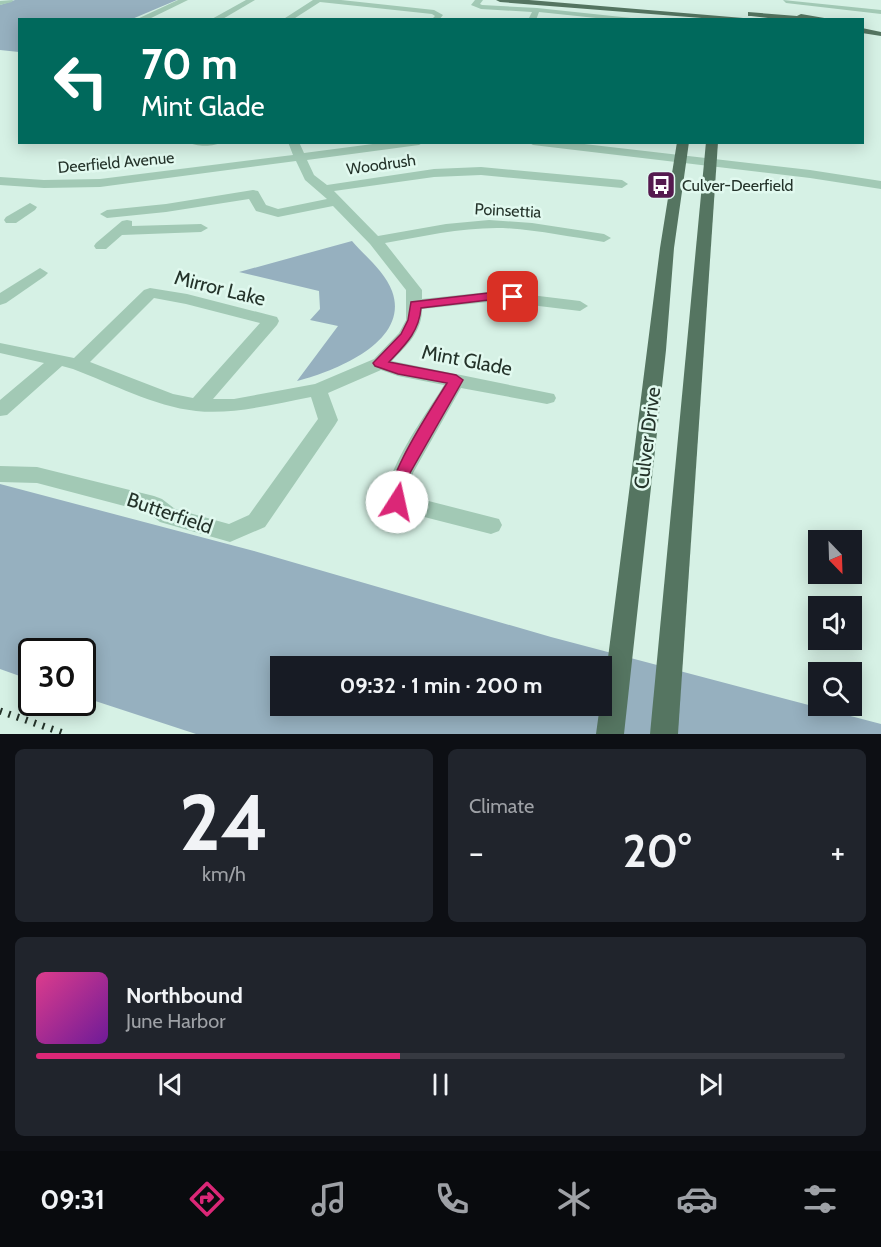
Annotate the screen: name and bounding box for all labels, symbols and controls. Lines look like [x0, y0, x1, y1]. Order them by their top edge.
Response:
text: 70 m [141, 38, 238, 90]
icon: left [42, 42, 120, 120]
text: Mint Glade [141, 90, 265, 123]
street label: Deerfield Avenue [57, 148, 175, 177]
street label: Woodrush [345, 150, 417, 179]
bus stop icon: Culver-Deerfield [645, 169, 677, 201]
place label: Culver-Deerfield [682, 176, 794, 195]
street label: Poinsettia [474, 199, 542, 222]
street label: Mirror Lake [172, 265, 268, 311]
pin [487, 271, 538, 322]
icon: arrive [496, 280, 529, 313]
street label: Mint Glade [420, 339, 514, 381]
street label: Culver Drive [629, 386, 665, 490]
position arrow [365, 470, 429, 534]
street label: Butterfield [124, 487, 216, 539]
north arrow [808, 530, 862, 584]
map controls [808, 530, 862, 716]
button: sound [808, 596, 862, 650]
speed limit sign: 30 [18, 638, 96, 716]
button: search [808, 662, 862, 716]
text: 09:32 · 1 min · 200 m [340, 672, 542, 699]
text: 24 [179, 775, 269, 870]
text: Climate [469, 794, 534, 818]
text: 20° [623, 824, 691, 878]
text: − [469, 832, 484, 872]
text: + [830, 832, 845, 872]
text: km/h [202, 862, 246, 886]
text: Northbound [126, 982, 243, 1009]
text: June Harbor [126, 1009, 226, 1033]
icon: previous [154, 1068, 187, 1101]
icon: pause [424, 1068, 457, 1101]
icon: next [694, 1068, 727, 1101]
icon: directions [186, 1178, 228, 1220]
icon: music [308, 1178, 350, 1220]
icon: phone [431, 1178, 473, 1220]
icon: climate [553, 1178, 595, 1220]
icon: car [676, 1178, 718, 1220]
icon: filters [799, 1178, 841, 1220]
text: 09:31 [40, 1183, 105, 1216]

